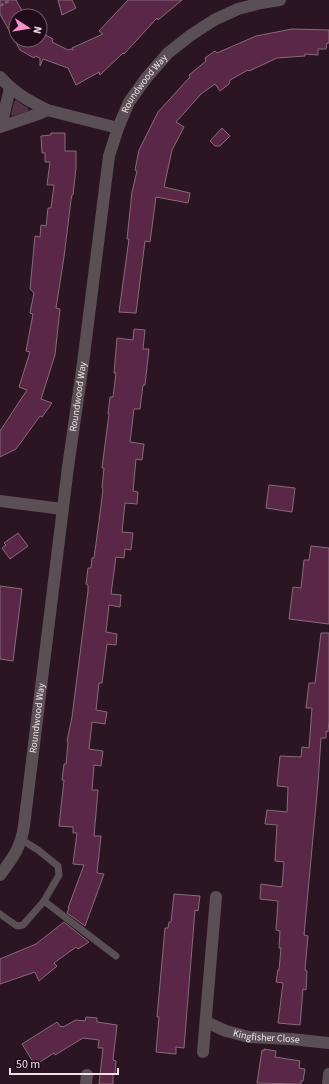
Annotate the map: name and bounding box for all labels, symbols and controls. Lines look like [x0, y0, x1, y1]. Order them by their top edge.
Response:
north arrow [8, 8, 48, 48]
text: N [29, 25, 45, 35]
street label: Roundwood Way [118, 51, 171, 115]
street label: Roundwood Way [66, 361, 90, 433]
street label: Roundwood Way [26, 682, 48, 754]
street label: Kingfisher Close [231, 1026, 301, 1047]
scale bar [10, 1050, 118, 1076]
text: 50 m [16, 1056, 40, 1073]

